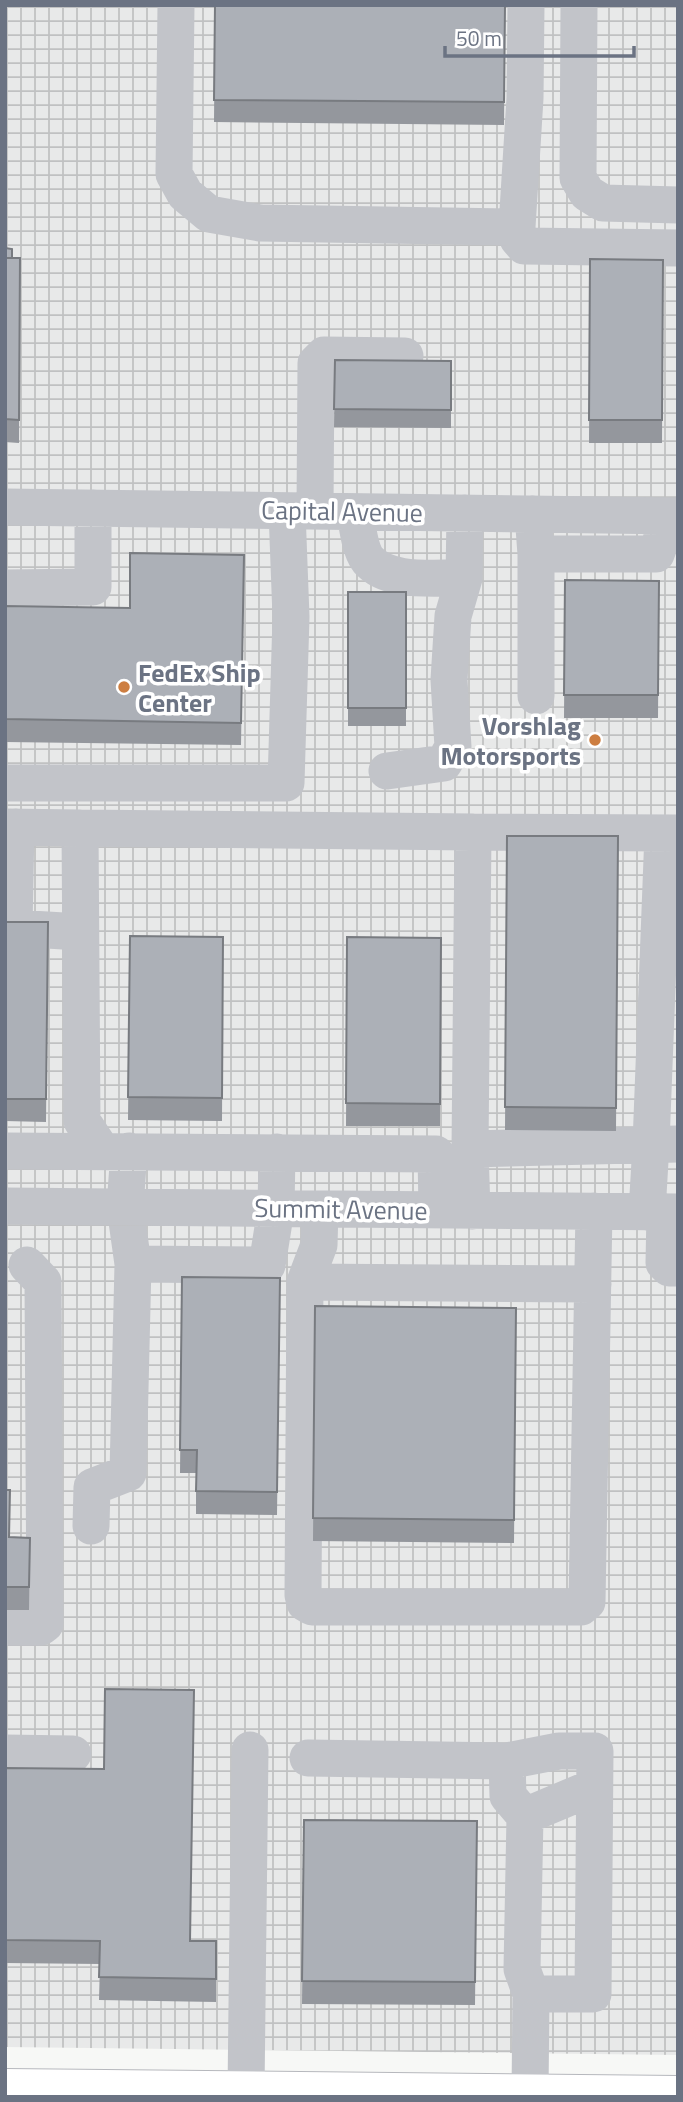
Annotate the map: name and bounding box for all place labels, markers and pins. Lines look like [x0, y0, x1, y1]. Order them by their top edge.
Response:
place label: FedEx Ship Center [138, 653, 261, 722]
marker: FedEx Ship Center [116, 679, 132, 695]
place label: Vorshlag Motorsports [440, 706, 581, 775]
marker: Vorshlag Motorsports [587, 732, 603, 748]

